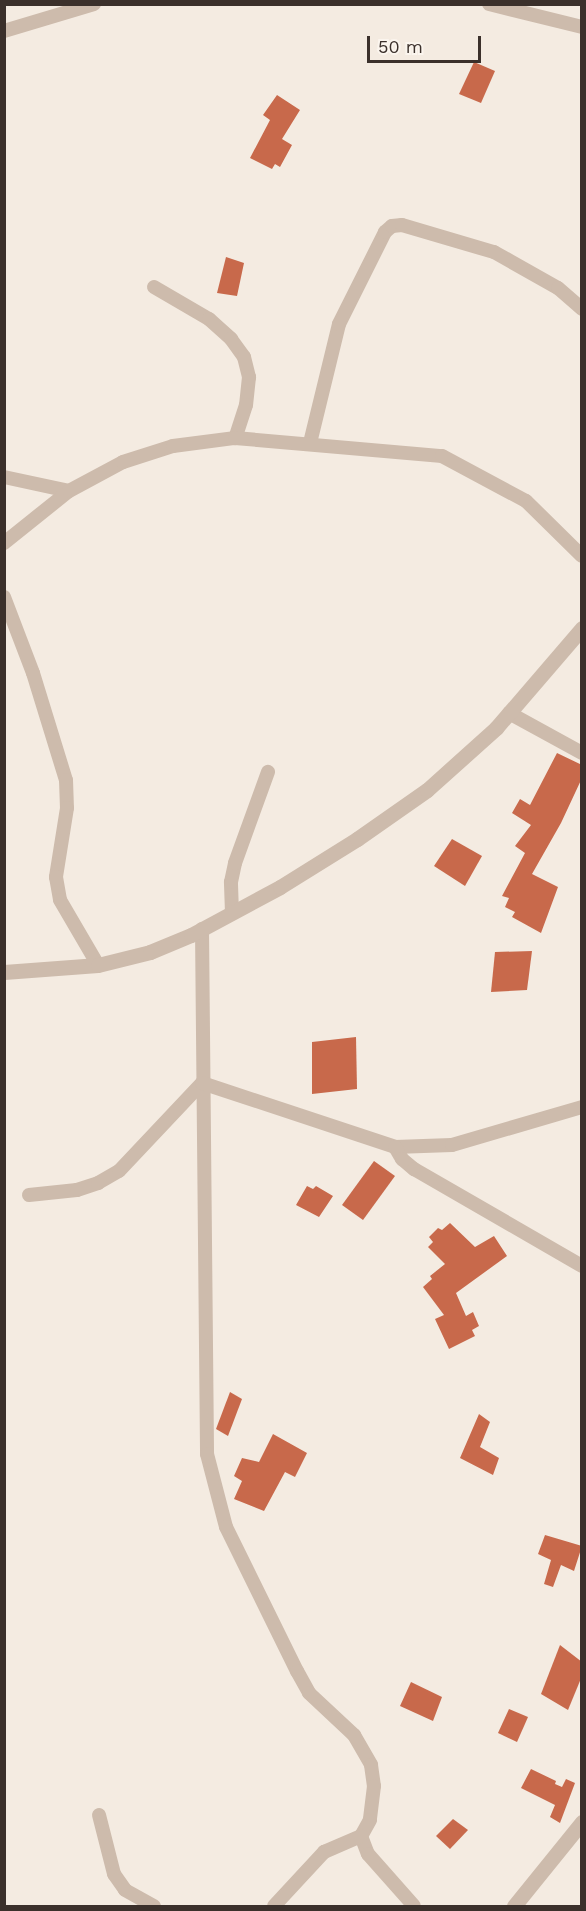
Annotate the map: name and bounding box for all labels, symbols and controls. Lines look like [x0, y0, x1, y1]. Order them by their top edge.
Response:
scale bar [370, 24, 484, 62]
text: 50 m [378, 36, 423, 57]

